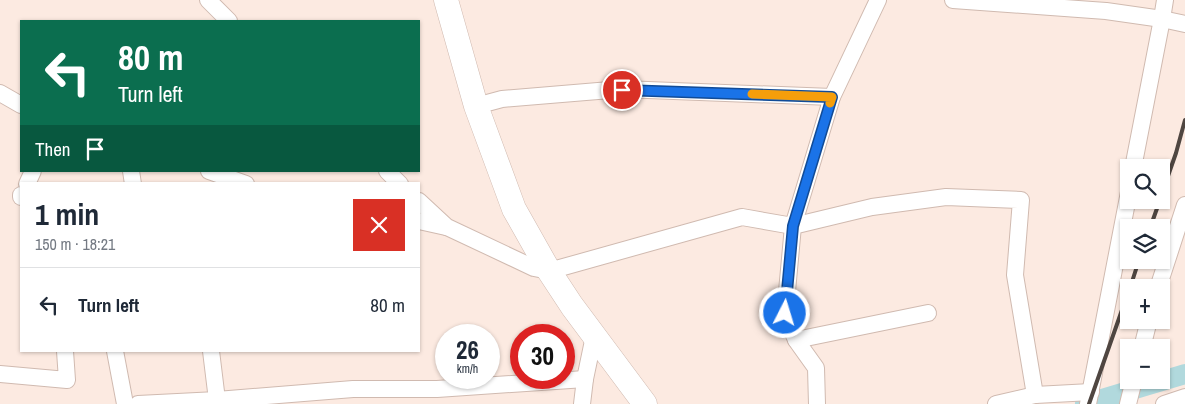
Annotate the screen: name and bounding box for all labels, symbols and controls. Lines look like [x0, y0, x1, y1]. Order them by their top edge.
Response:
text: 80 m [118, 34, 183, 81]
icon: left [35, 40, 100, 105]
pin [601, 69, 643, 111]
icon: arrive [608, 76, 636, 104]
text: Turn left [118, 79, 183, 109]
icon: arrive [81, 135, 109, 163]
text: Then [35, 136, 71, 162]
map controls [1120, 159, 1170, 389]
button: search [1120, 159, 1170, 209]
text: 1 min [35, 194, 99, 234]
button: close [353, 199, 405, 251]
button: layers [1120, 219, 1170, 269]
text: 150 m · 18:21 [35, 233, 115, 255]
button: + [1120, 279, 1170, 329]
position arrow [758, 286, 810, 338]
icon: left [35, 291, 63, 319]
text: Turn left [78, 292, 139, 318]
text: 80 m [370, 292, 405, 318]
speed limit sign: 30 [510, 324, 575, 389]
text: 26 [456, 333, 479, 367]
button: − [1120, 339, 1170, 389]
text: km/h [457, 361, 478, 377]

